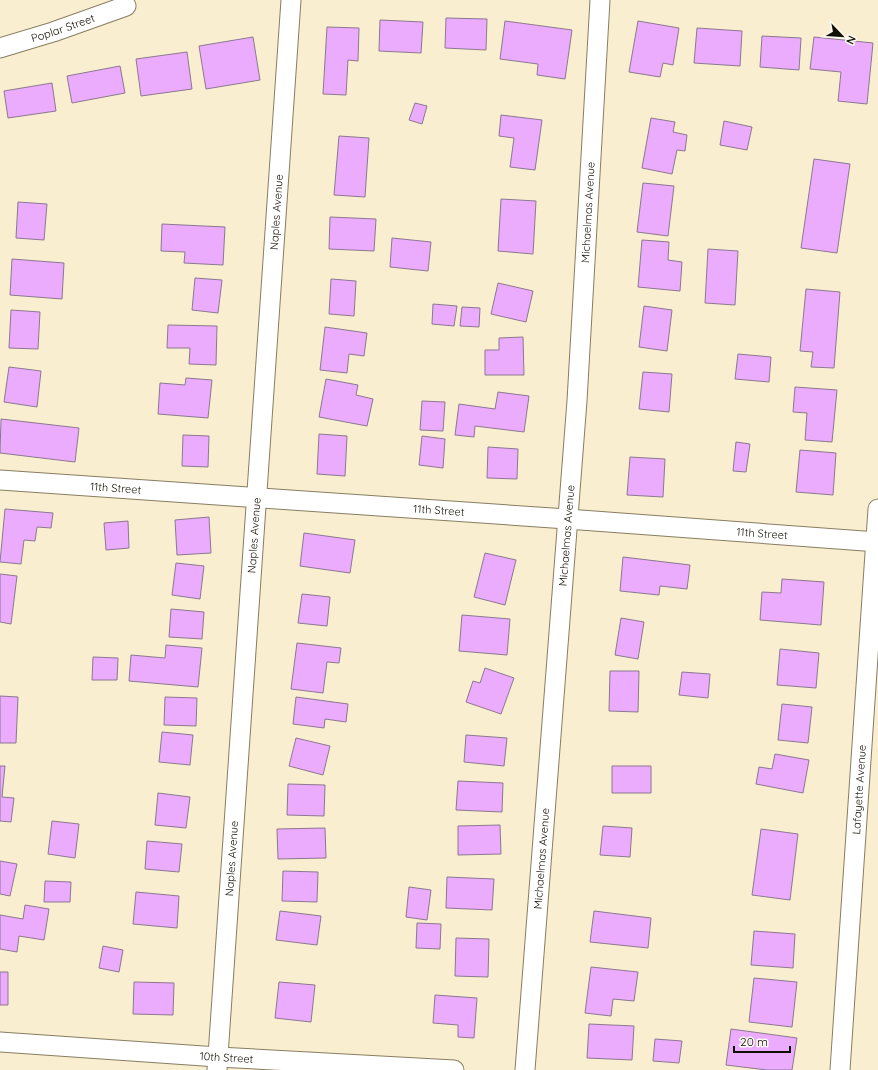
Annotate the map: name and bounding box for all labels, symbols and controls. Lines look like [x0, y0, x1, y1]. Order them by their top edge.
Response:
street label: Poplar Street [29, 11, 97, 45]
north arrow [822, 16, 862, 56]
text: N [843, 34, 859, 47]
street label: Michaelmas Avenue [578, 161, 598, 263]
street label: Naples Avenue [267, 174, 286, 250]
street label: 11th Street [90, 479, 142, 497]
street label: Michaelmas Avenue [556, 485, 577, 587]
street label: Naples Avenue [244, 497, 264, 574]
street label: 11th Street [413, 501, 465, 519]
street label: 11th Street [736, 525, 788, 542]
street label: Lafayette Avenue [849, 744, 869, 835]
street label: Michaelmas Avenue [531, 808, 552, 910]
street label: Naples Avenue [222, 820, 241, 897]
scale bar [734, 1028, 790, 1054]
text: 20 m [740, 1034, 768, 1049]
street label: 10th Street [199, 1049, 254, 1066]

